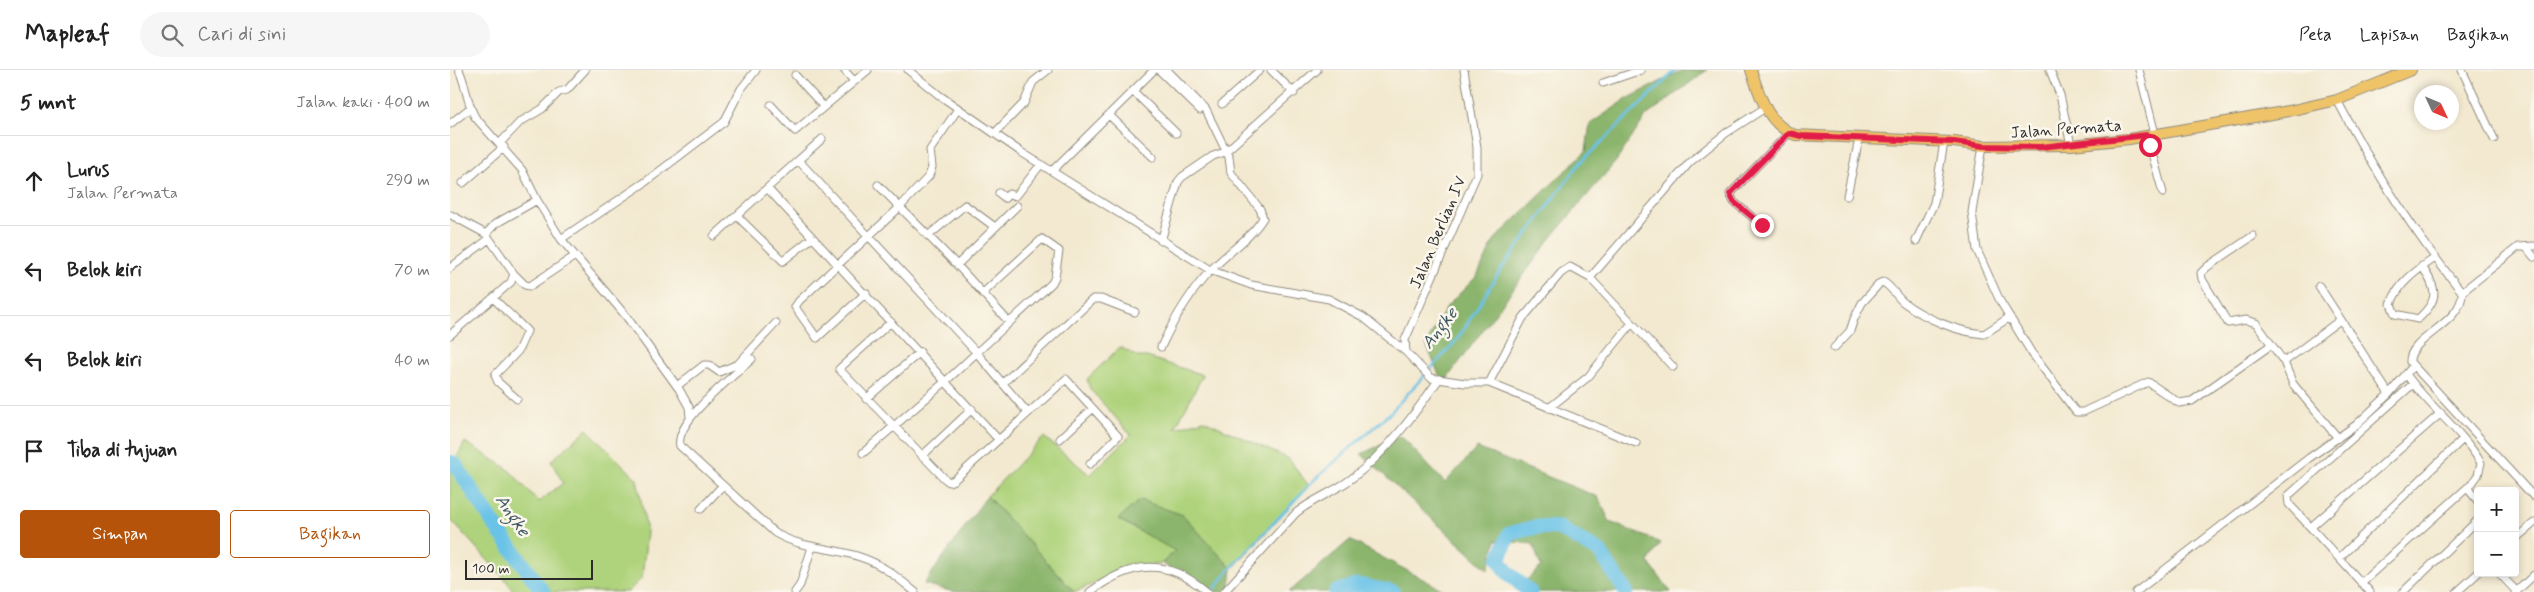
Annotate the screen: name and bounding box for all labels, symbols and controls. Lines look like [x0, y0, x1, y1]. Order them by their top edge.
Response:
search box [140, 12, 490, 57]
text: Mapleaf [25, 19, 110, 50]
icon: search [158, 21, 186, 49]
text: Cari di sini [198, 22, 286, 47]
text: Peta [2299, 23, 2332, 47]
text: Lapisan [2360, 23, 2419, 47]
text: Bagikan [2447, 23, 2509, 47]
north arrow [2414, 85, 2459, 130]
text: 5 mnt [20, 89, 77, 117]
text: Jalan kaki · 400 m [296, 92, 430, 113]
street label: Jalan Permata [2010, 115, 2122, 144]
route start [2139, 134, 2162, 157]
text: Lurus [67, 158, 109, 183]
icon: ahead [20, 167, 48, 195]
text: 290 m [386, 170, 430, 191]
street label: Jalan Berlian IV [1405, 173, 1471, 292]
text: Jalan Permata [67, 183, 178, 204]
route end [1751, 214, 1774, 237]
icon: left [20, 257, 48, 285]
text: Belok kiri [67, 258, 142, 283]
text: 70 m [394, 260, 430, 281]
water label: Angke [1416, 302, 1466, 355]
icon: left [20, 347, 48, 375]
text: Belok kiri [67, 348, 142, 373]
text: 40 m [394, 350, 430, 371]
icon: arrive [20, 437, 48, 465]
text: Tiba di tujuan [67, 438, 178, 463]
map controls [2474, 487, 2519, 577]
button: + [2474, 487, 2519, 532]
water label: Angke [488, 490, 536, 543]
button: Simpan [20, 510, 220, 558]
button: Bagikan [230, 510, 430, 558]
button: − [2474, 532, 2519, 577]
scale bar [465, 557, 592, 580]
text: 100 m [472, 560, 510, 578]

